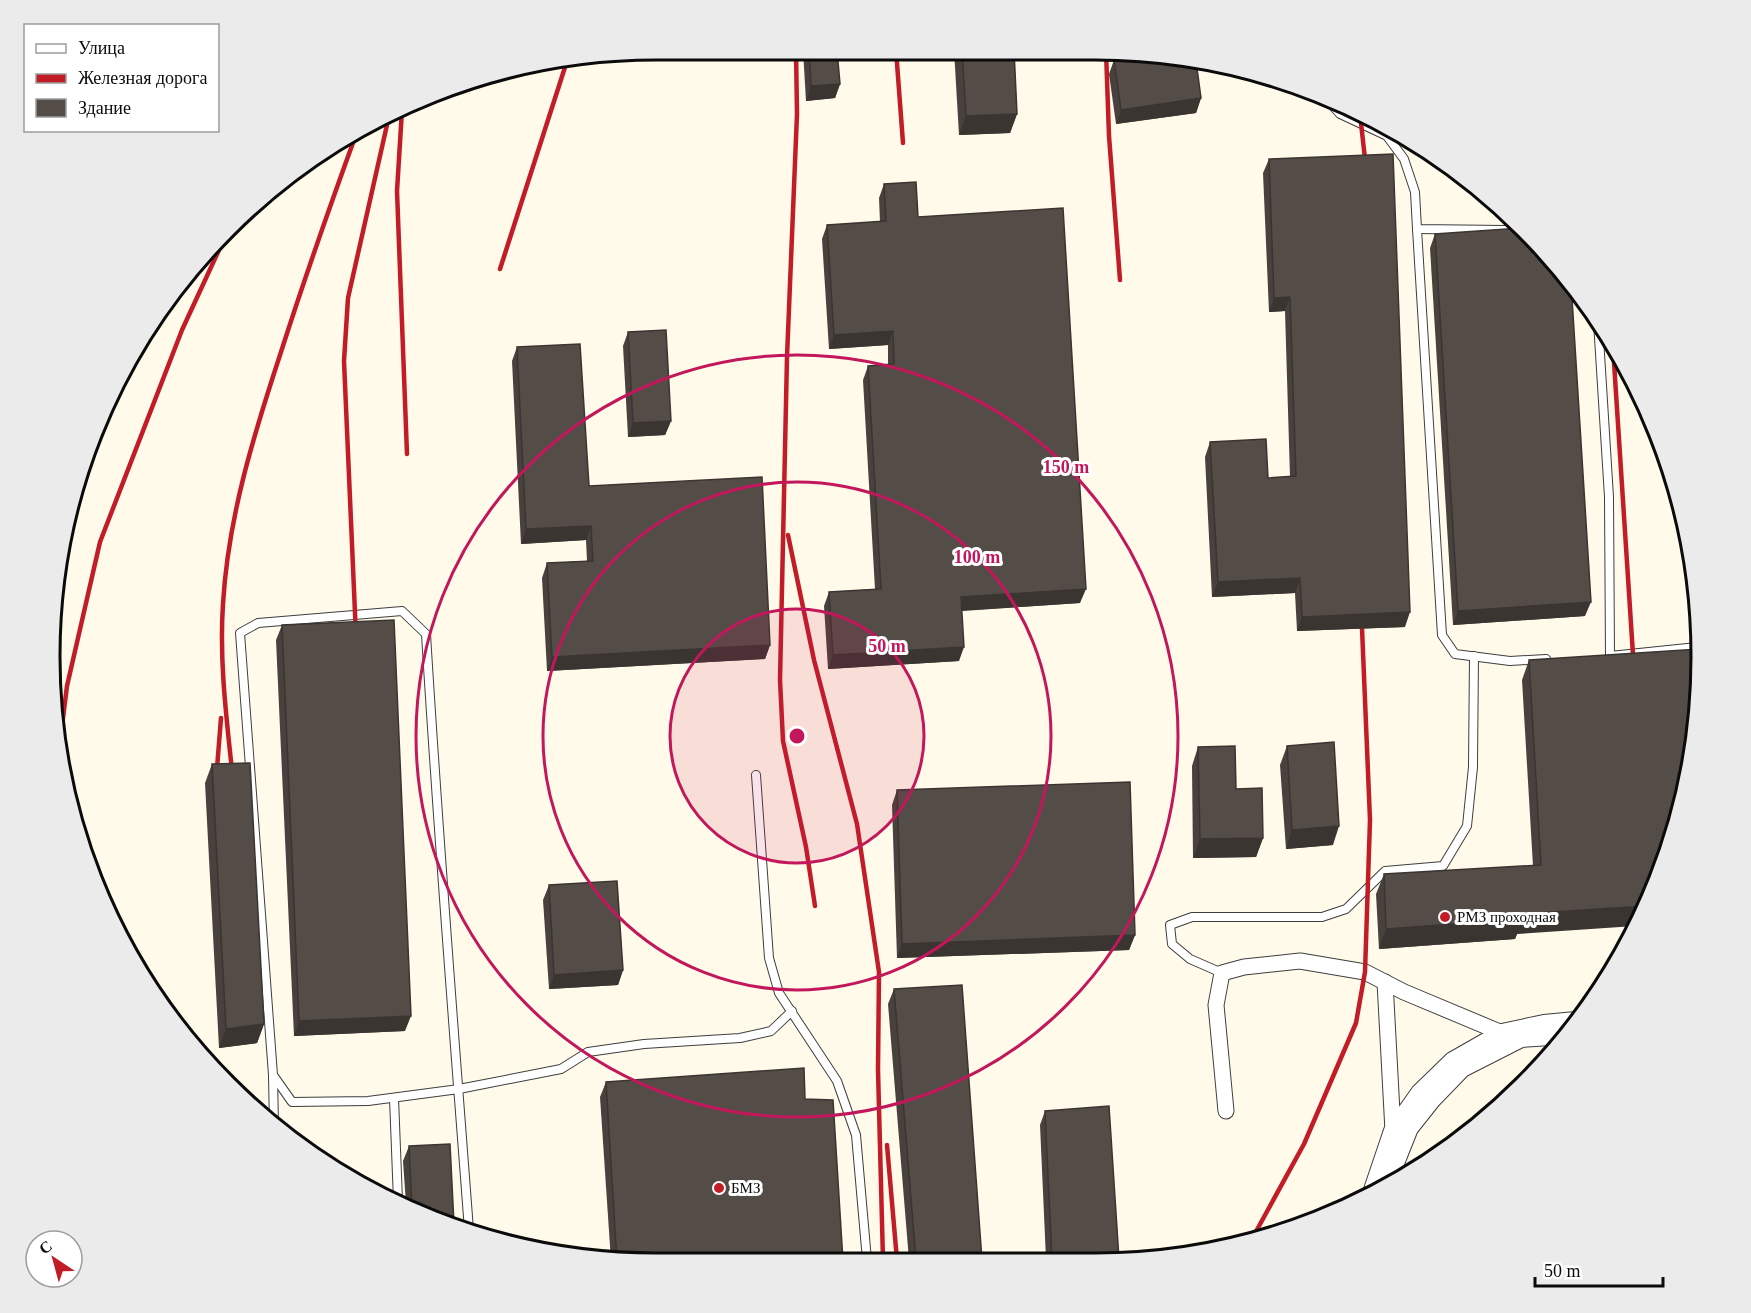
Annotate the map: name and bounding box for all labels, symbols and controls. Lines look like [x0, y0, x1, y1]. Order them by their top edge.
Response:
legend [24, 24, 219, 132]
text: Улица [78, 38, 125, 58]
text: Железная дорога [78, 68, 207, 88]
text: Здание [78, 98, 131, 118]
text: 150 m [1043, 457, 1089, 477]
text: 100 m [954, 547, 1000, 567]
text: 50 m [868, 636, 906, 656]
centre of rings [787, 726, 807, 746]
place label: РМЗ проходная [1457, 909, 1556, 925]
marker: РМЗ проходная [1438, 910, 1452, 924]
place label: БМЗ [731, 1180, 760, 1196]
marker: БМЗ [712, 1181, 726, 1195]
north arrow [24, 1229, 84, 1289]
text: С [36, 1237, 55, 1258]
scale bar [1535, 1250, 1662, 1288]
text: 50 m [1544, 1261, 1581, 1281]

